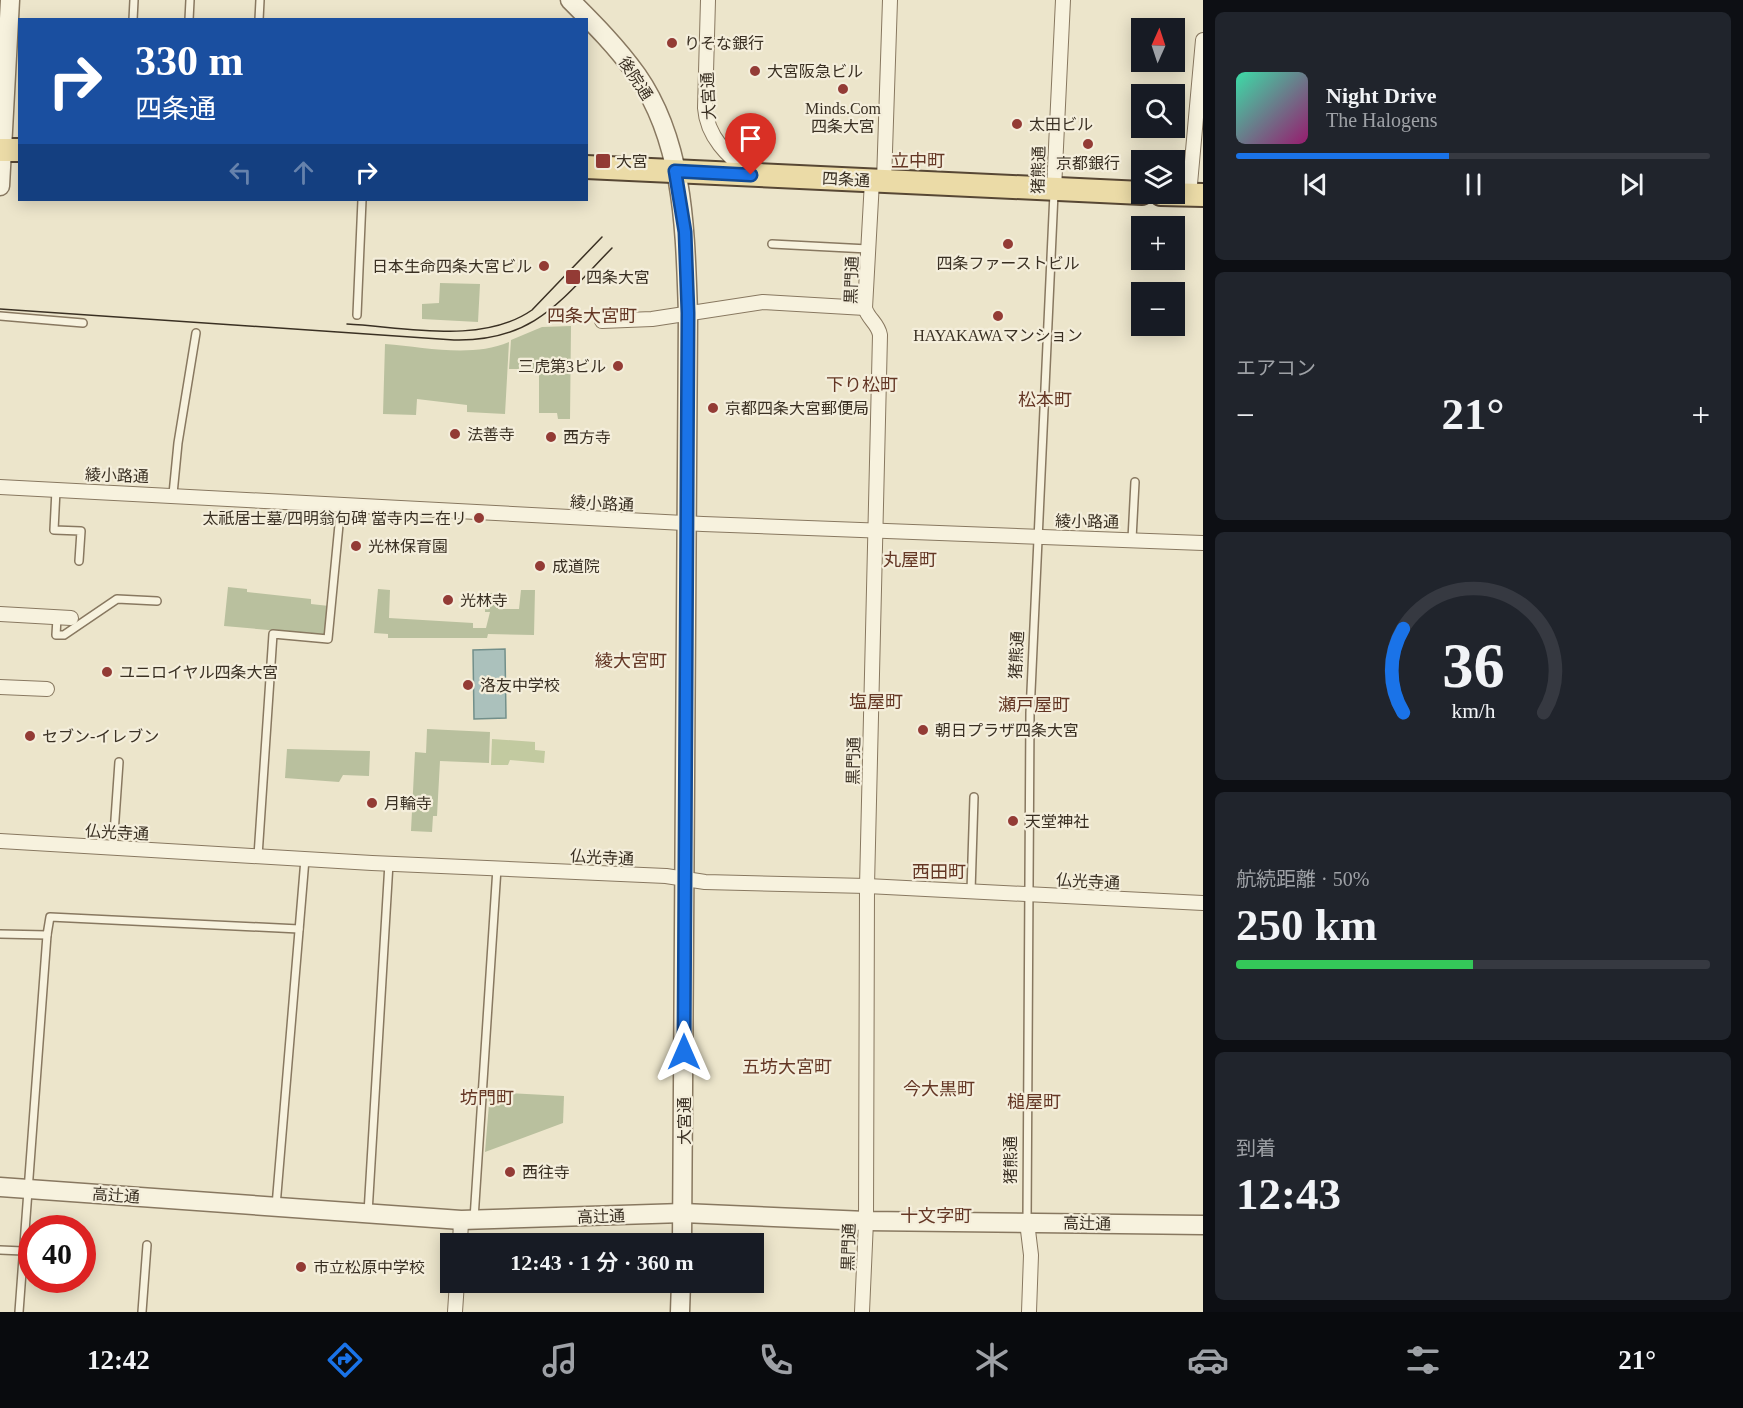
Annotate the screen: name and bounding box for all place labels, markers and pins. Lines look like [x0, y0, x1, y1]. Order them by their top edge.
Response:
place label: りそな銀行 [684, 35, 764, 52]
marker: りそな銀行 [665, 36, 679, 50]
place label: 大宮阪急ビル [767, 63, 863, 80]
marker: 大宮阪急ビル [748, 64, 762, 78]
marker: Minds.Com 四条大宮 [836, 82, 850, 96]
place label: Minds.Com 四条大宮 [805, 100, 882, 135]
pin [725, 113, 776, 175]
place label: 太田ビル [1029, 116, 1093, 133]
marker: 太田ビル [1010, 117, 1024, 131]
marker: 京都銀行 [1081, 137, 1095, 151]
marker: 大宮 [594, 152, 612, 170]
place label: 大宮 [616, 153, 648, 170]
place label: 京都銀行 [1056, 155, 1120, 172]
marker: 四条ファーストビル [1001, 237, 1015, 251]
place label: 四条ファーストビル [936, 255, 1080, 272]
place label: 日本生命四条大宮ビル [372, 258, 532, 275]
marker: 日本生命四条大宮ビル [537, 259, 551, 273]
marker: 四条大宮 [564, 268, 582, 286]
place label: 四条大宮 [586, 269, 650, 286]
marker: HAYAKAWAマンション [991, 309, 1005, 323]
place label: HAYAKAWAマンション [913, 327, 1083, 344]
place label: 三虎第3ビル [518, 358, 606, 375]
marker: 三虎第3ビル [611, 359, 625, 373]
place label: 京都四条大宮郵便局 [725, 400, 869, 417]
marker: 京都四条大宮郵便局 [706, 401, 720, 415]
place label: 法善寺 [467, 426, 515, 443]
marker: 法善寺 [448, 427, 462, 441]
place label: 西方寺 [563, 429, 611, 446]
marker: 西方寺 [544, 430, 558, 444]
place label: 太祇居士墓/四明翁句碑 當寺内ニ在リ [203, 510, 467, 527]
marker: 太祇居士墓/四明翁句碑 當寺内ニ在リ [472, 511, 486, 525]
place label: 光林保育園 [368, 538, 448, 555]
marker: 光林保育園 [349, 539, 363, 553]
place label: 成道院 [552, 558, 600, 575]
marker: 成道院 [533, 559, 547, 573]
place label: 光林寺 [460, 592, 508, 609]
marker: 光林寺 [441, 593, 455, 607]
place label: ユニロイヤル四条大宮 [119, 664, 279, 681]
marker: ユニロイヤル四条大宮 [100, 665, 114, 679]
place label: 洛友中学校 [480, 677, 560, 694]
marker: 洛友中学校 [461, 678, 475, 692]
place label: 朝日プラザ四条大宮 [935, 722, 1079, 739]
marker: 朝日プラザ四条大宮 [916, 723, 930, 737]
place label: セブン-イレブン [42, 728, 159, 745]
marker: セブン-イレブン [23, 729, 37, 743]
place label: 月輪寺 [384, 795, 432, 812]
marker: 月輪寺 [365, 796, 379, 810]
place label: 天堂神社 [1025, 813, 1089, 830]
marker: 天堂神社 [1006, 814, 1020, 828]
place label: 西往寺 [522, 1164, 570, 1181]
marker: 西往寺 [503, 1165, 517, 1179]
place label: 市立松原中学校 [313, 1259, 425, 1276]
marker: 市立松原中学校 [294, 1260, 308, 1274]

